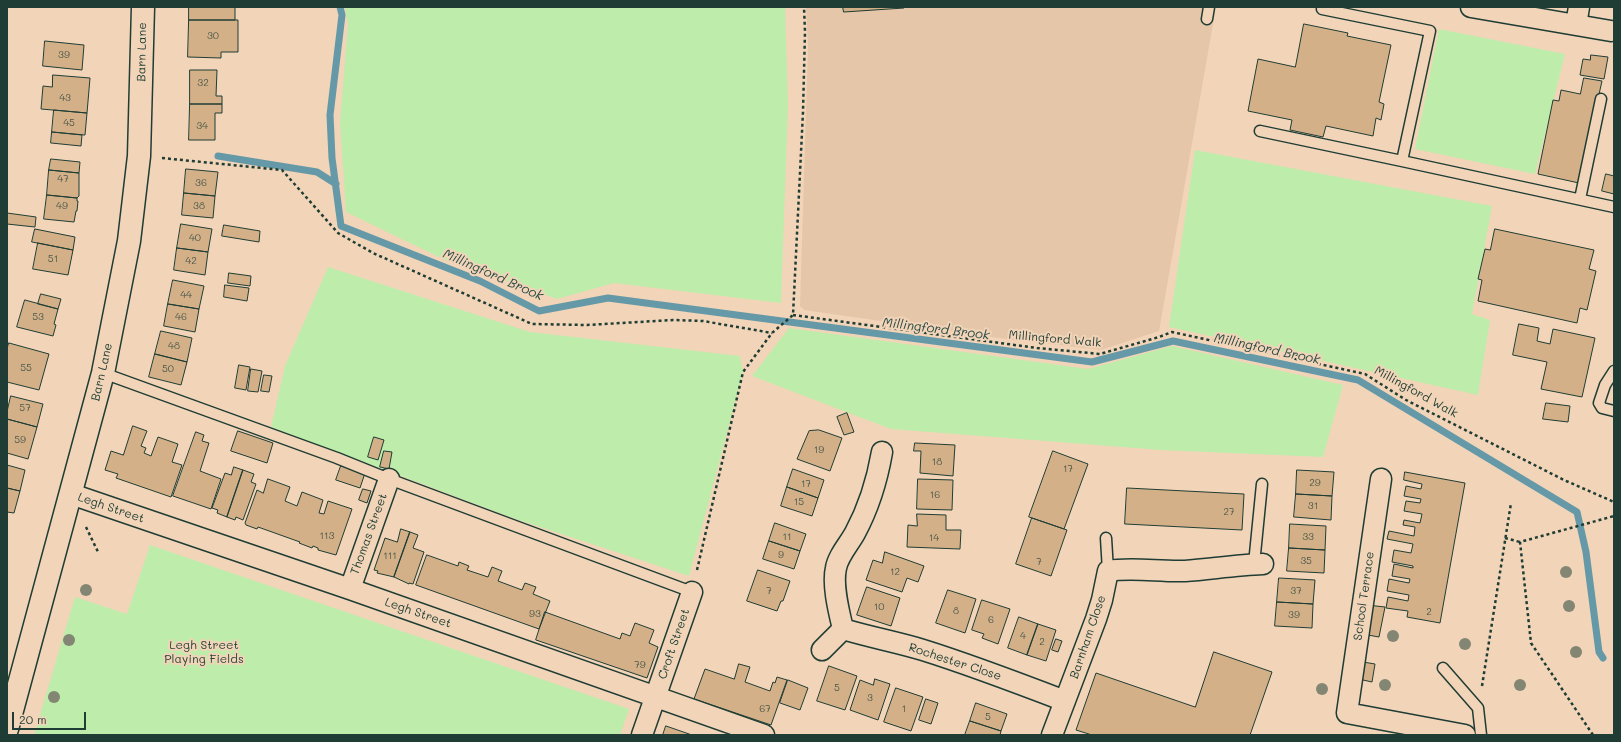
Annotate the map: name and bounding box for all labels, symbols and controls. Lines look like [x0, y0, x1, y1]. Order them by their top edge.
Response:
street label: Barn Lane [134, 22, 150, 82]
house number: 30 [207, 30, 219, 42]
house number: 39 [58, 49, 70, 61]
house number: 32 [197, 77, 209, 89]
house number: 43 [59, 92, 71, 104]
house number: 45 [63, 117, 75, 129]
house number: 34 [196, 120, 208, 132]
house number: 47 [57, 173, 69, 185]
house number: 36 [195, 177, 207, 189]
house number: 49 [56, 200, 68, 212]
house number: 38 [193, 200, 205, 212]
house number: 40 [189, 232, 201, 244]
water label: Millingford Brook [440, 246, 546, 304]
house number: 51 [48, 253, 58, 265]
house number: 42 [185, 255, 197, 267]
house number: 44 [180, 289, 192, 301]
house number: 53 [32, 311, 44, 323]
house number: 46 [175, 311, 187, 323]
water label: Millingford Brook [881, 315, 991, 343]
street label: Millingford Walk [1008, 328, 1102, 350]
water label: Millingford Brook [1212, 330, 1322, 368]
house number: 48 [168, 340, 180, 352]
street label: Barn Lane [88, 341, 116, 403]
house number: 55 [20, 362, 32, 374]
house number: 50 [162, 363, 174, 375]
street label: Millingford Walk [1372, 363, 1460, 421]
house number: 57 [19, 402, 31, 414]
house number: 59 [14, 434, 26, 446]
house number: 19 [814, 444, 824, 456]
house number: 18 [932, 456, 942, 468]
house number: 17 [1063, 463, 1073, 475]
house number: 29 [1309, 477, 1321, 489]
house number: 17 [801, 478, 811, 490]
house number: 16 [930, 489, 940, 501]
street label: Legh Street [76, 490, 146, 526]
street label: Thomas Street [348, 491, 390, 577]
house number: 15 [794, 496, 804, 508]
house number: 31 [1308, 500, 1318, 512]
house number: 27 [1223, 506, 1235, 518]
house number: 113 [320, 530, 334, 542]
house number: 11 [783, 531, 791, 543]
house number: 33 [1302, 531, 1314, 543]
house number: 14 [929, 532, 939, 544]
house number: 9 [778, 549, 784, 561]
house number: 111 [383, 550, 397, 562]
street label: School Terrace [1351, 551, 1377, 641]
house number: 35 [1300, 555, 1312, 567]
house number: 7 [1036, 556, 1042, 568]
house number: 12 [890, 566, 900, 578]
house number: 7 [766, 585, 772, 597]
house number: 37 [1290, 585, 1302, 597]
street label: Barnham Close [1067, 593, 1109, 681]
street label: Legh Street [383, 595, 453, 631]
house number: 10 [874, 601, 884, 613]
house number: 8 [953, 605, 959, 617]
house number: 2 [1426, 606, 1432, 618]
street label: Croft Street [655, 607, 693, 681]
house number: 93 [529, 608, 541, 620]
house number: 39 [1288, 609, 1300, 621]
house number: 6 [988, 614, 994, 626]
house number: 4 [1020, 630, 1026, 642]
house number: 2 [1039, 636, 1045, 648]
park label: Legh Street Playing Fields [164, 638, 244, 666]
street label: Rochester Close [907, 640, 1003, 684]
house number: 79 [634, 659, 646, 671]
house number: 5 [834, 682, 840, 694]
house number: 3 [867, 692, 873, 704]
house number: 67 [759, 703, 771, 715]
house number: 1 [902, 703, 906, 715]
scale bar [14, 704, 88, 730]
text: 20 m [19, 711, 47, 727]
house number: 5 [985, 711, 991, 723]

